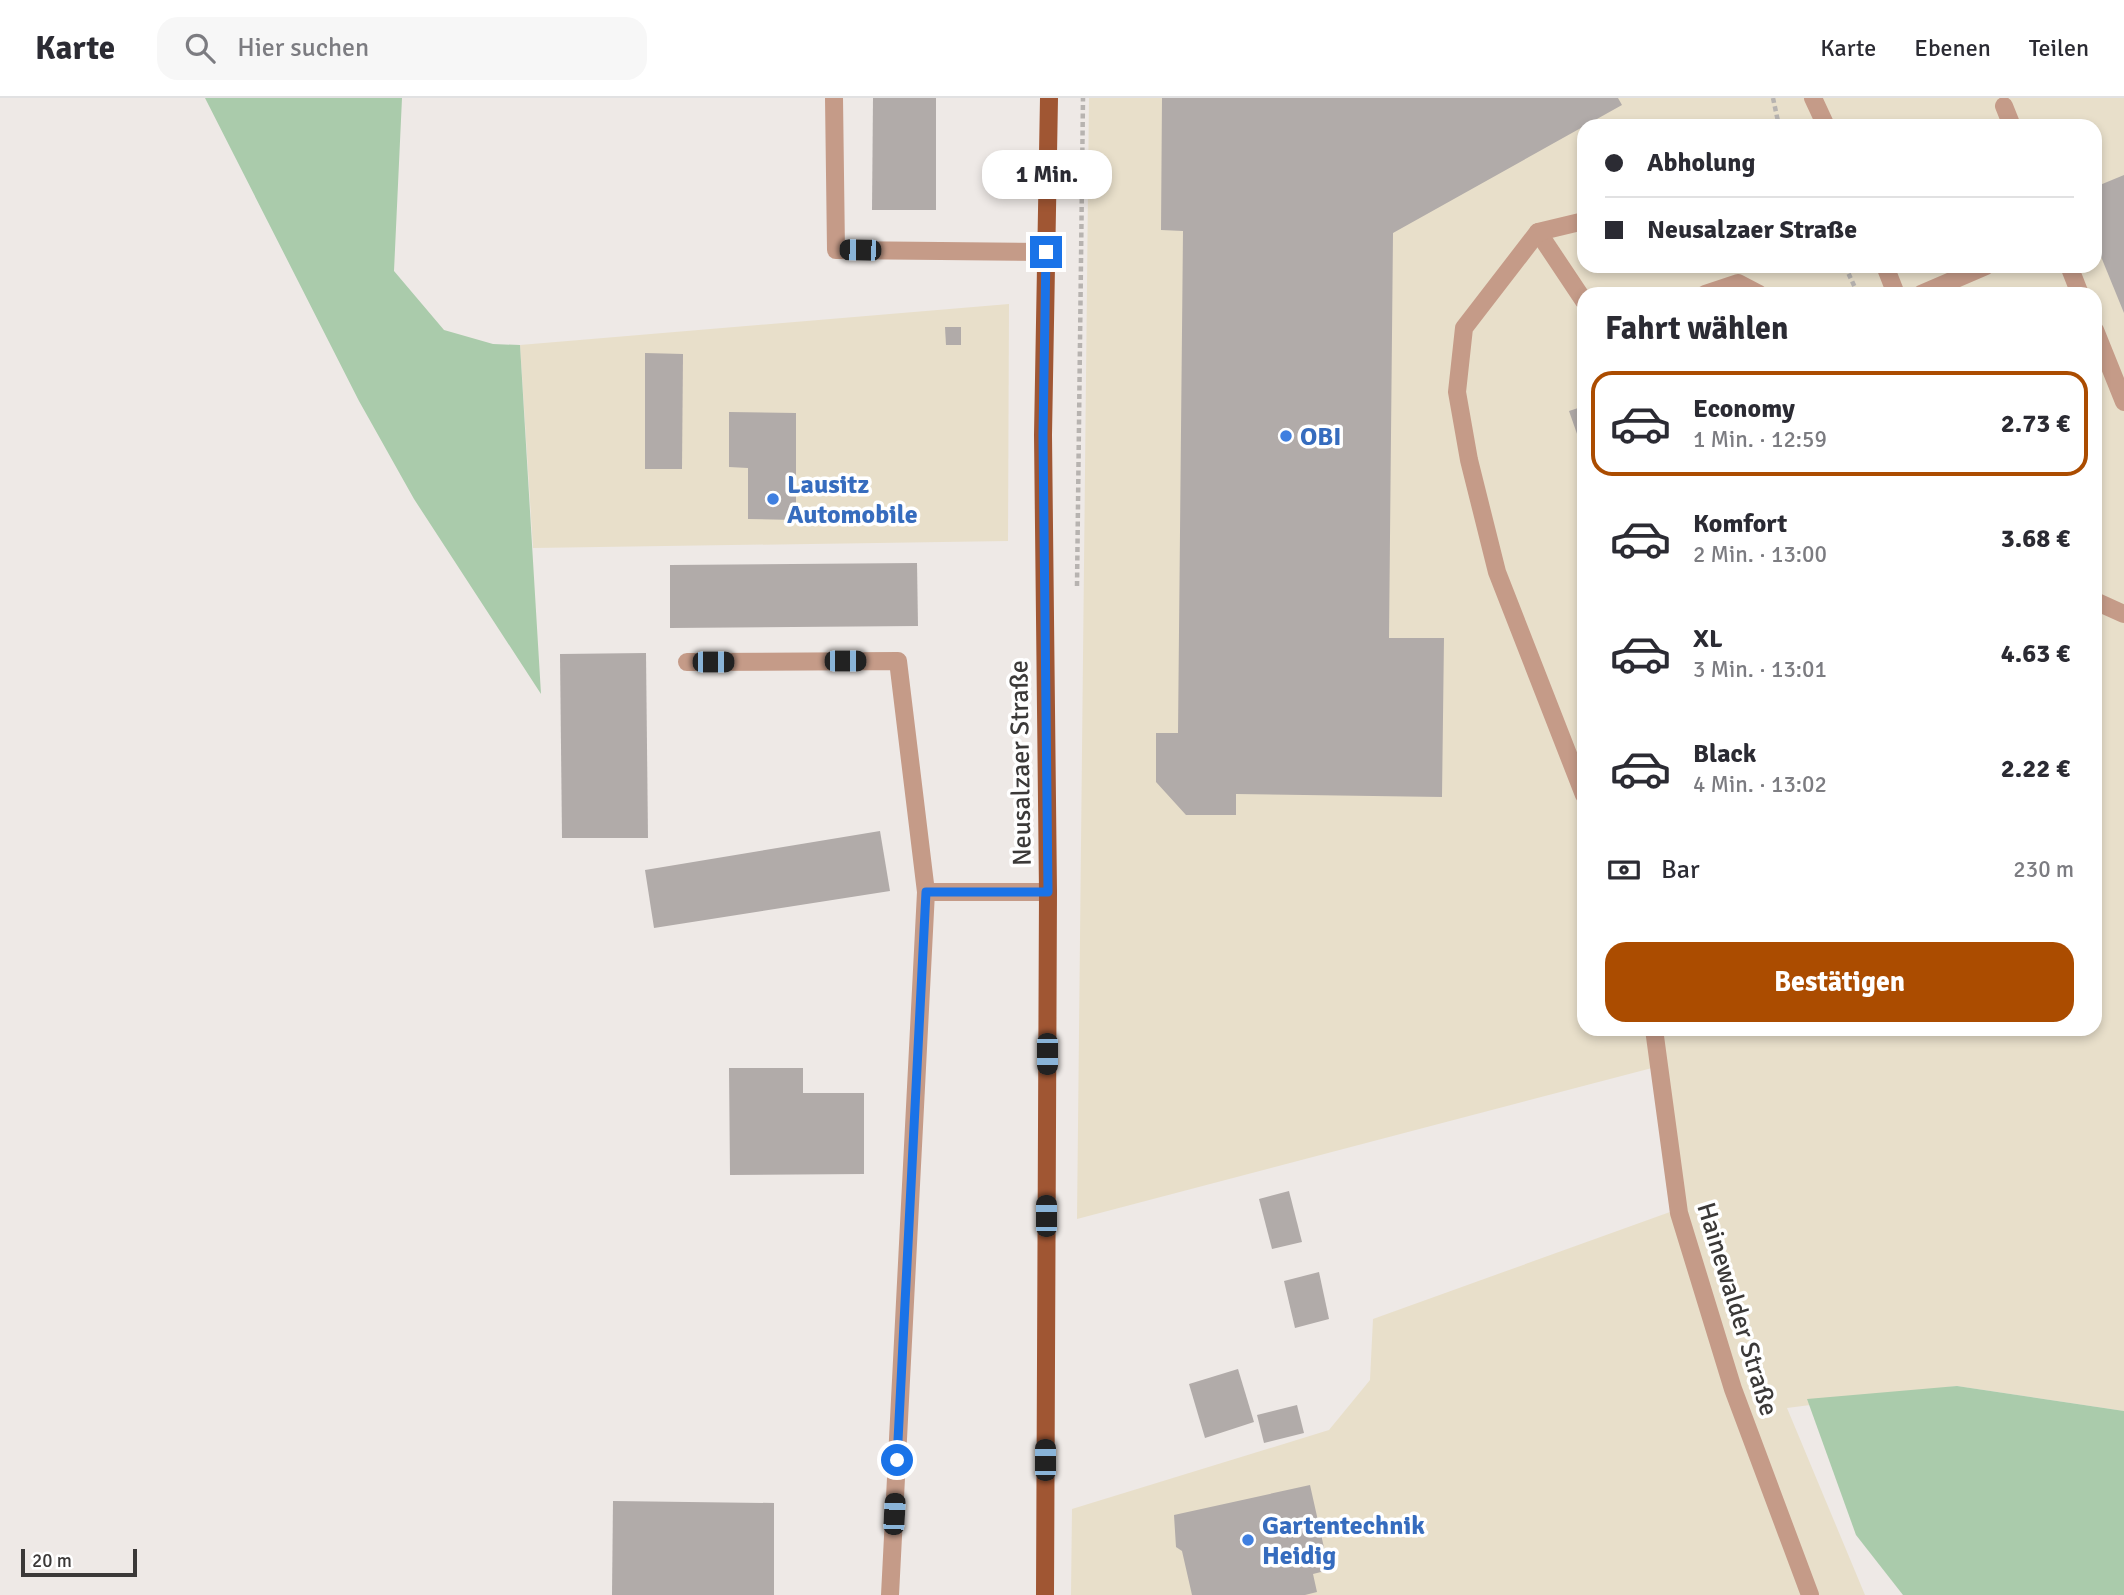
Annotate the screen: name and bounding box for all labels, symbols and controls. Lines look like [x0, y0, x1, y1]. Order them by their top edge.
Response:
search box [157, 17, 647, 80]
text: Karte [35, 28, 115, 69]
icon: search [181, 29, 219, 67]
text: Hier suchen [237, 32, 369, 64]
text: Karte [1820, 33, 1876, 63]
text: Ebenen [1914, 33, 1991, 63]
text: Teilen [2029, 33, 2089, 63]
text: Abholung [1647, 147, 1755, 179]
callout: 1 Min. [981, 150, 1111, 200]
text: 1 Min. [1016, 160, 1078, 189]
text: Neusalzaer Straße [1647, 214, 1857, 246]
route end [1030, 236, 1062, 268]
car [839, 239, 882, 261]
text: Fahrt wählen [1605, 309, 1789, 348]
icon: car [1609, 392, 1672, 455]
text: Economy [1693, 393, 1795, 425]
text: 2.73 € [2001, 408, 2070, 440]
place label: OBI [1300, 421, 1342, 453]
text: 1 Min. · 12:59 [1693, 425, 1827, 454]
marker: OBI [1278, 428, 1294, 444]
place label: Lausitz Automobile [787, 469, 918, 531]
marker: Lausitz Automobile [765, 491, 781, 507]
icon: car [1609, 507, 1672, 570]
text: Komfort [1693, 508, 1787, 540]
text: 3.68 € [2001, 523, 2070, 555]
text: 2 Min. · 13:00 [1693, 540, 1827, 569]
icon: car [1609, 622, 1672, 685]
text: XL [1693, 623, 1723, 655]
text: 4.63 € [2001, 638, 2070, 670]
car [825, 651, 867, 672]
car [693, 652, 735, 673]
text: 3 Min. · 13:01 [1693, 655, 1827, 684]
street label: Neusalzaer Straße [1003, 660, 1039, 866]
icon: car [1609, 737, 1672, 800]
text: Black [1693, 738, 1756, 770]
text: 2.22 € [2001, 753, 2070, 785]
text: 4 Min. · 13:02 [1693, 770, 1827, 799]
icon: cash [1605, 851, 1643, 889]
text: Bar [1661, 854, 1699, 886]
text: 230 m [2013, 855, 2074, 884]
button: Bestätigen [1605, 942, 2074, 1022]
car [1037, 1033, 1058, 1075]
car [1036, 1195, 1057, 1237]
street label: Hainewalder Straße [1689, 1199, 1785, 1420]
car [1035, 1439, 1056, 1481]
route start [881, 1444, 913, 1476]
car [883, 1492, 906, 1536]
place label: Gartentechnik Heidig [1262, 1510, 1425, 1572]
marker: Gartentechnik Heidig [1240, 1532, 1256, 1548]
scale bar [21, 1546, 136, 1578]
text: 20 m [32, 1549, 72, 1573]

